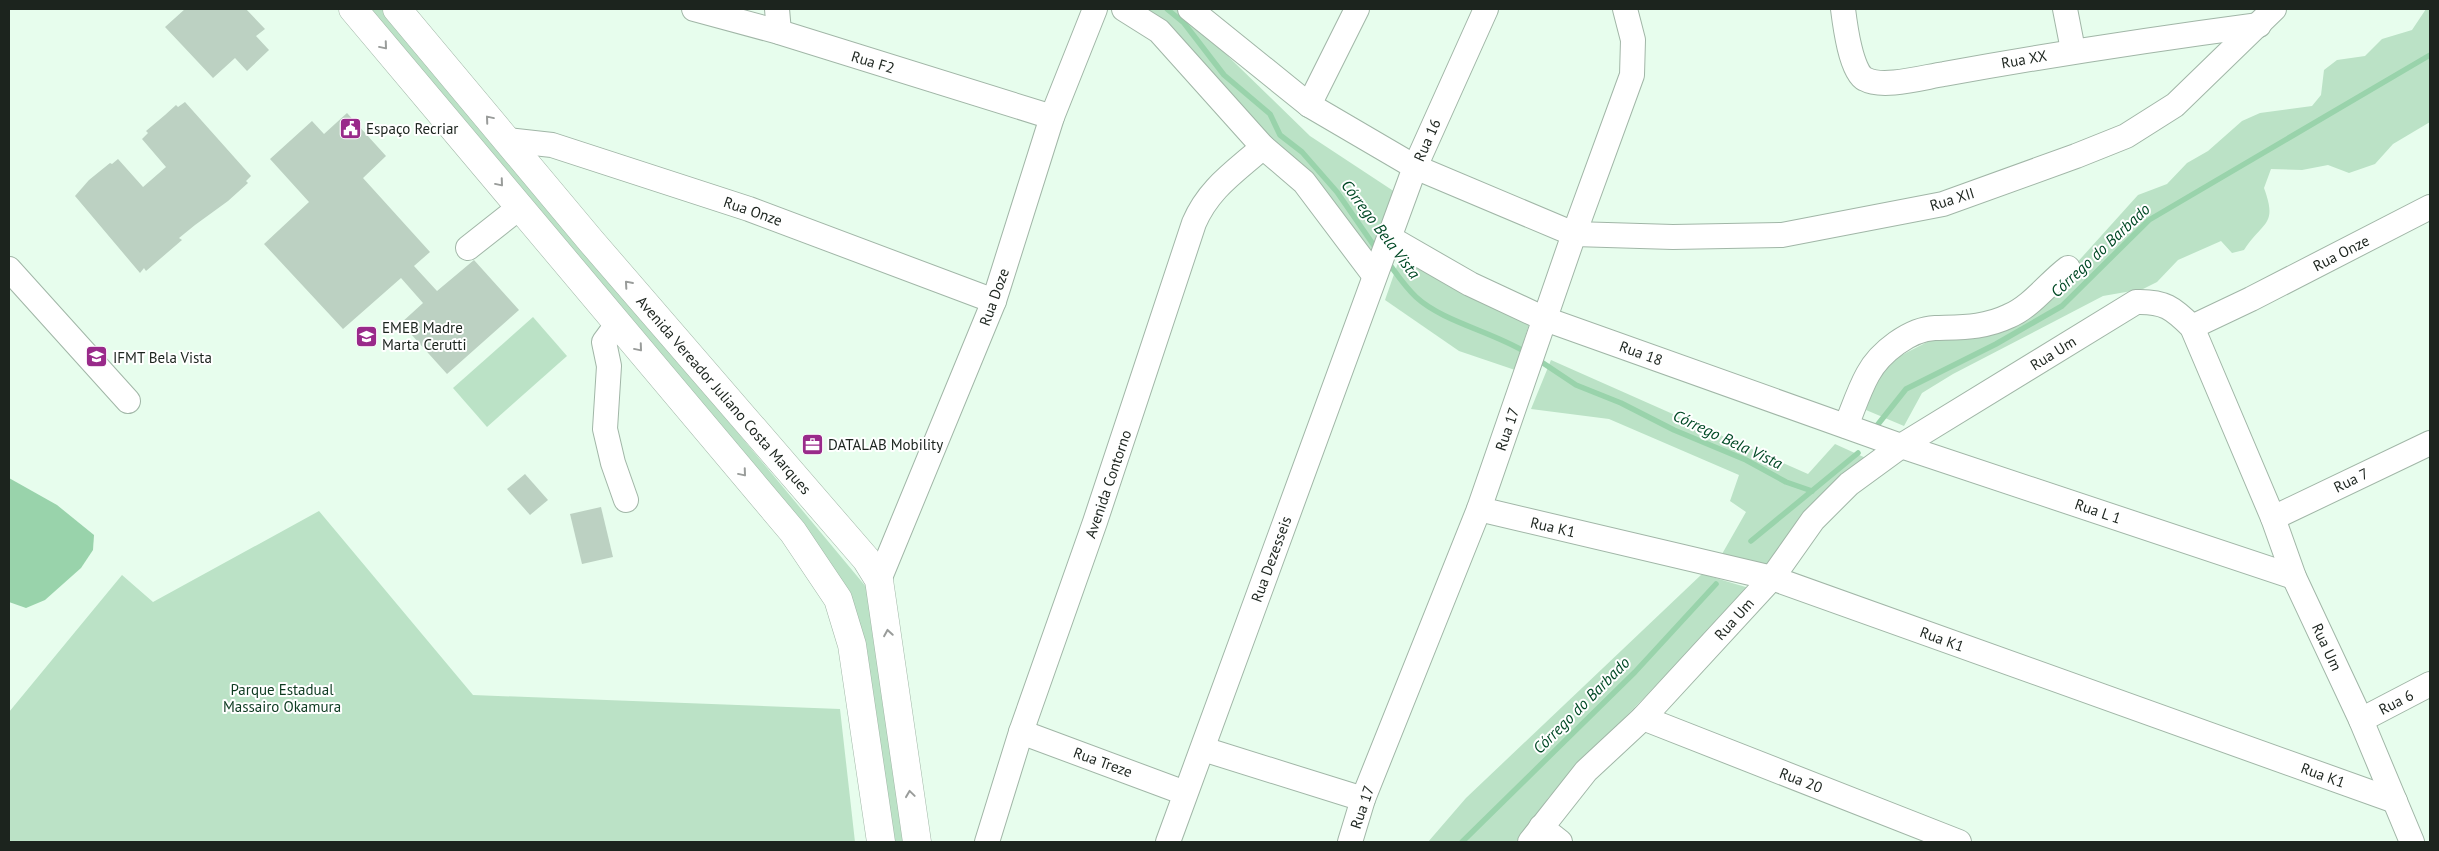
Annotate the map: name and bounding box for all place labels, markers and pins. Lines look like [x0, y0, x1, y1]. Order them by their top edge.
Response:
public building icon: Espaço Recriar [338, 116, 362, 140]
place label: Espaço Recriar [366, 119, 458, 138]
place label: EMEB Madre Marta Cerutti [382, 318, 466, 354]
school or university icon: EMEB Madre Marta Cerutti [354, 324, 378, 348]
school or university icon: IFMT Bela Vista [85, 345, 109, 369]
place label: IFMT Bela Vista [113, 348, 212, 367]
office icon: DATALAB Mobility [800, 432, 824, 456]
place label: DATALAB Mobility [828, 435, 943, 454]

